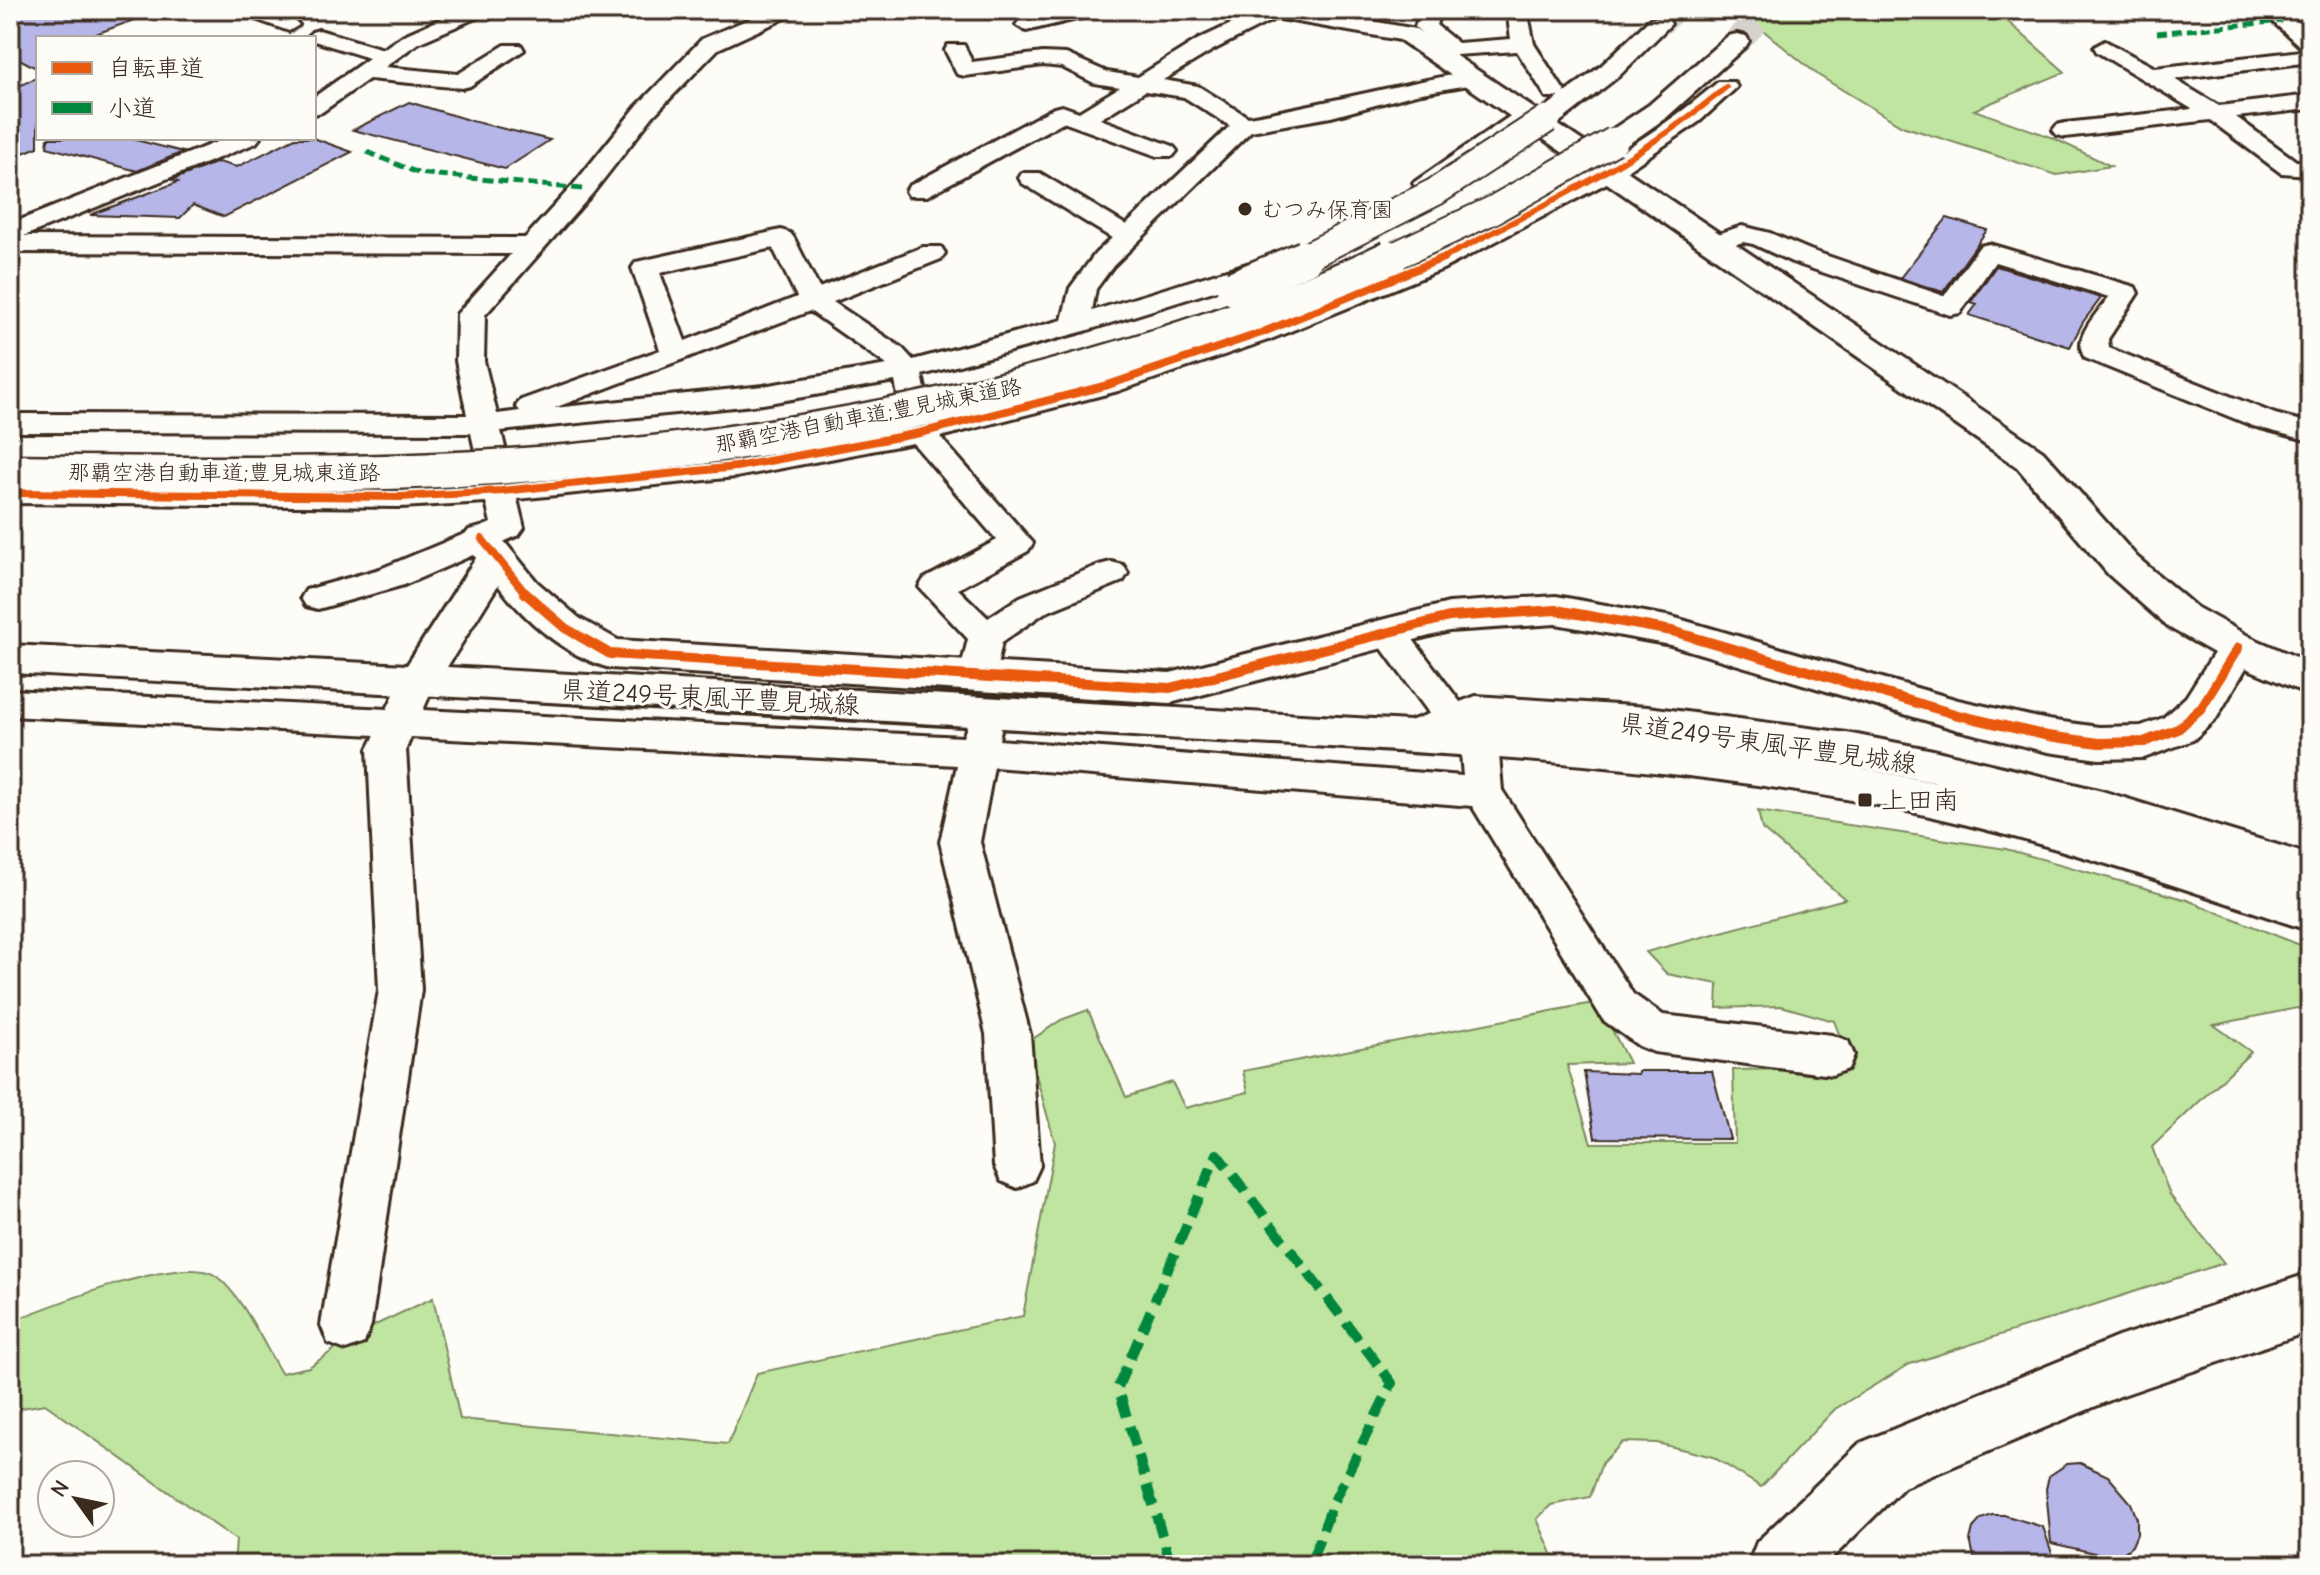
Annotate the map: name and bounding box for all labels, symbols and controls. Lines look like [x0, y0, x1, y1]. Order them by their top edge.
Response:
legend [36, 36, 316, 140]
text: 自転車道 [108, 54, 204, 82]
text: 小道 [108, 94, 156, 122]
place label: むつみ保育園 [1261, 197, 1393, 223]
marker: むつみ保育園 [1236, 200, 1254, 218]
street label: 那覇空港自動車道;豊見城東道路 [712, 373, 1024, 459]
street label: 那覇空港自動車道;豊見城東道路 [68, 460, 380, 486]
street label: 県道249号東風平豊見城線 [559, 675, 860, 721]
street label: 県道249号東風平豊見城線 [1617, 708, 1918, 780]
place label: 上田南 [1881, 786, 1959, 816]
marker: 上田南 [1856, 791, 1874, 809]
north arrow [36, 1459, 116, 1539]
text: N [45, 1476, 75, 1502]

